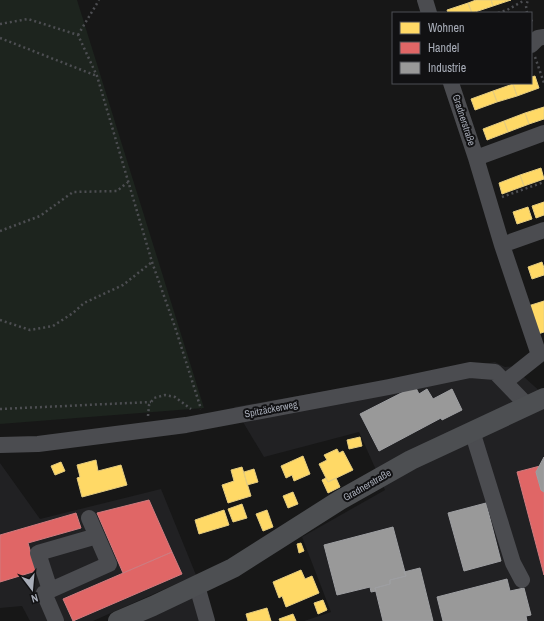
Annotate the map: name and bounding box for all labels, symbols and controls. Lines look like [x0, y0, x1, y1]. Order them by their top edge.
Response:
legend [392, 12, 532, 84]
text: Wohnen [428, 20, 464, 36]
text: Handel [428, 40, 459, 56]
text: Industrie [428, 60, 466, 76]
street label: Gradnerstraße [450, 93, 479, 148]
street label: Spitzäckerweg [243, 397, 299, 421]
street label: Gradnerstraße [341, 466, 394, 504]
north arrow [12, 569, 52, 609]
text: N [30, 591, 40, 606]

